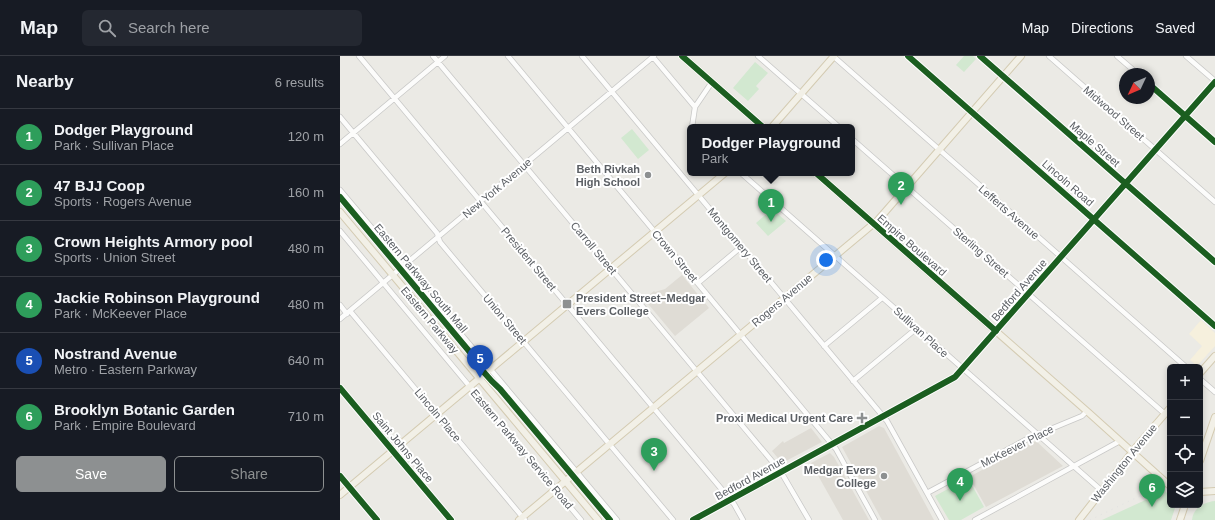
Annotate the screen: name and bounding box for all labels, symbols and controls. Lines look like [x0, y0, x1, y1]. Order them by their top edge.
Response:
search box [82, 10, 362, 46]
text: Map [20, 17, 58, 38]
icon: search [96, 17, 118, 39]
text: Search here [128, 19, 210, 36]
text: Map [1022, 20, 1049, 36]
text: Directions [1071, 20, 1133, 36]
text: Saved [1155, 20, 1195, 36]
north arrow [1119, 68, 1155, 104]
text: Nearby [16, 72, 74, 91]
text: 6 results [275, 75, 324, 90]
street label: Midwood Street [1081, 83, 1147, 143]
street label: Maple Street [1068, 119, 1122, 169]
text: Dodger Playground [54, 121, 193, 138]
popup [687, 124, 855, 176]
text: 1 [25, 129, 33, 144]
text: 120 m [288, 129, 324, 144]
text: Dodger Playground [701, 134, 841, 151]
text: Park · Sullivan Place [54, 138, 174, 153]
text: Park [701, 151, 728, 166]
street label: New York Avenue [460, 156, 534, 220]
street label: Lincoln Road [1040, 157, 1096, 209]
place label: Beth Rivkah High School [576, 163, 640, 188]
marker: Beth Rivkah High School [643, 170, 653, 180]
pin: 2 [888, 172, 914, 205]
text: 47 BJJ Coop [54, 177, 145, 194]
street label: Lefferts Avenue [976, 183, 1042, 241]
text: 2 [25, 185, 33, 200]
text: 160 m [288, 185, 324, 200]
pin: 1 [758, 189, 784, 222]
text: Sports · Rogers Avenue [54, 194, 192, 209]
street label: Montgomery Street [705, 205, 775, 285]
street label: Empire Boulevard [875, 212, 949, 278]
street label: Carroll Street [569, 219, 619, 277]
street label: Eastern Parkway South Mall [372, 221, 470, 335]
street label: President Street [499, 225, 559, 293]
street label: Sterling Street [951, 225, 1011, 279]
street label: Crown Street [650, 228, 700, 284]
text: Crown Heights Armory pool [54, 233, 253, 250]
text: 3 [25, 241, 33, 256]
text: 480 m [288, 241, 324, 256]
text: Sports · Union Street [54, 250, 175, 265]
your location [816, 250, 836, 270]
street label: Bedford Avenue [989, 257, 1049, 323]
street label: Rogers Avenue [749, 271, 815, 329]
street label: Eastern Parkway [398, 284, 462, 356]
text: Jackie Robinson Playground [54, 289, 260, 306]
street label: Union Street [481, 292, 529, 346]
place label: President Street–Medgar Evers College [576, 292, 706, 317]
text: 4 [25, 297, 33, 312]
text: 480 m [288, 297, 324, 312]
marker: President Street–Medgar Evers College [561, 298, 573, 310]
street label: Sullivan Place [891, 304, 951, 360]
text: Park · McKeever Place [54, 306, 187, 321]
text: Nostrand Avenue [54, 345, 177, 362]
pin: 5 [467, 345, 493, 378]
text: 5 [25, 353, 33, 368]
text: 640 m [288, 353, 324, 368]
text: Metro · Eastern Parkway [54, 362, 197, 377]
map controls [1167, 364, 1203, 508]
button: + [1167, 364, 1203, 400]
street label: Lincoln Place [412, 386, 464, 444]
street label: Eastern Parkway Service Road [468, 387, 576, 511]
button: − [1167, 400, 1203, 436]
text: Brooklyn Botanic Garden [54, 401, 235, 418]
text: 6 [25, 409, 33, 424]
text: 710 m [288, 409, 324, 424]
street label: Saint Johns Place [370, 409, 436, 485]
place label: Proxi Medical Urgent Care [716, 412, 853, 424]
marker: Proxi Medical Urgent Care [856, 412, 868, 424]
text: Park · Empire Boulevard [54, 418, 196, 433]
street label: Washington Avenue [1089, 421, 1159, 505]
street label: McKeever Place [979, 422, 1055, 470]
button: locate [1167, 436, 1203, 472]
pin: 3 [641, 438, 667, 471]
street label: Bedford Avenue [713, 454, 787, 502]
button: Save [16, 456, 166, 492]
button: Share [174, 456, 324, 492]
place label: Medgar Evers College [804, 464, 876, 489]
pin: 4 [947, 468, 973, 501]
marker: Medgar Evers College [879, 471, 889, 481]
button: layers [1167, 472, 1203, 508]
pin: 6 [1139, 474, 1165, 507]

